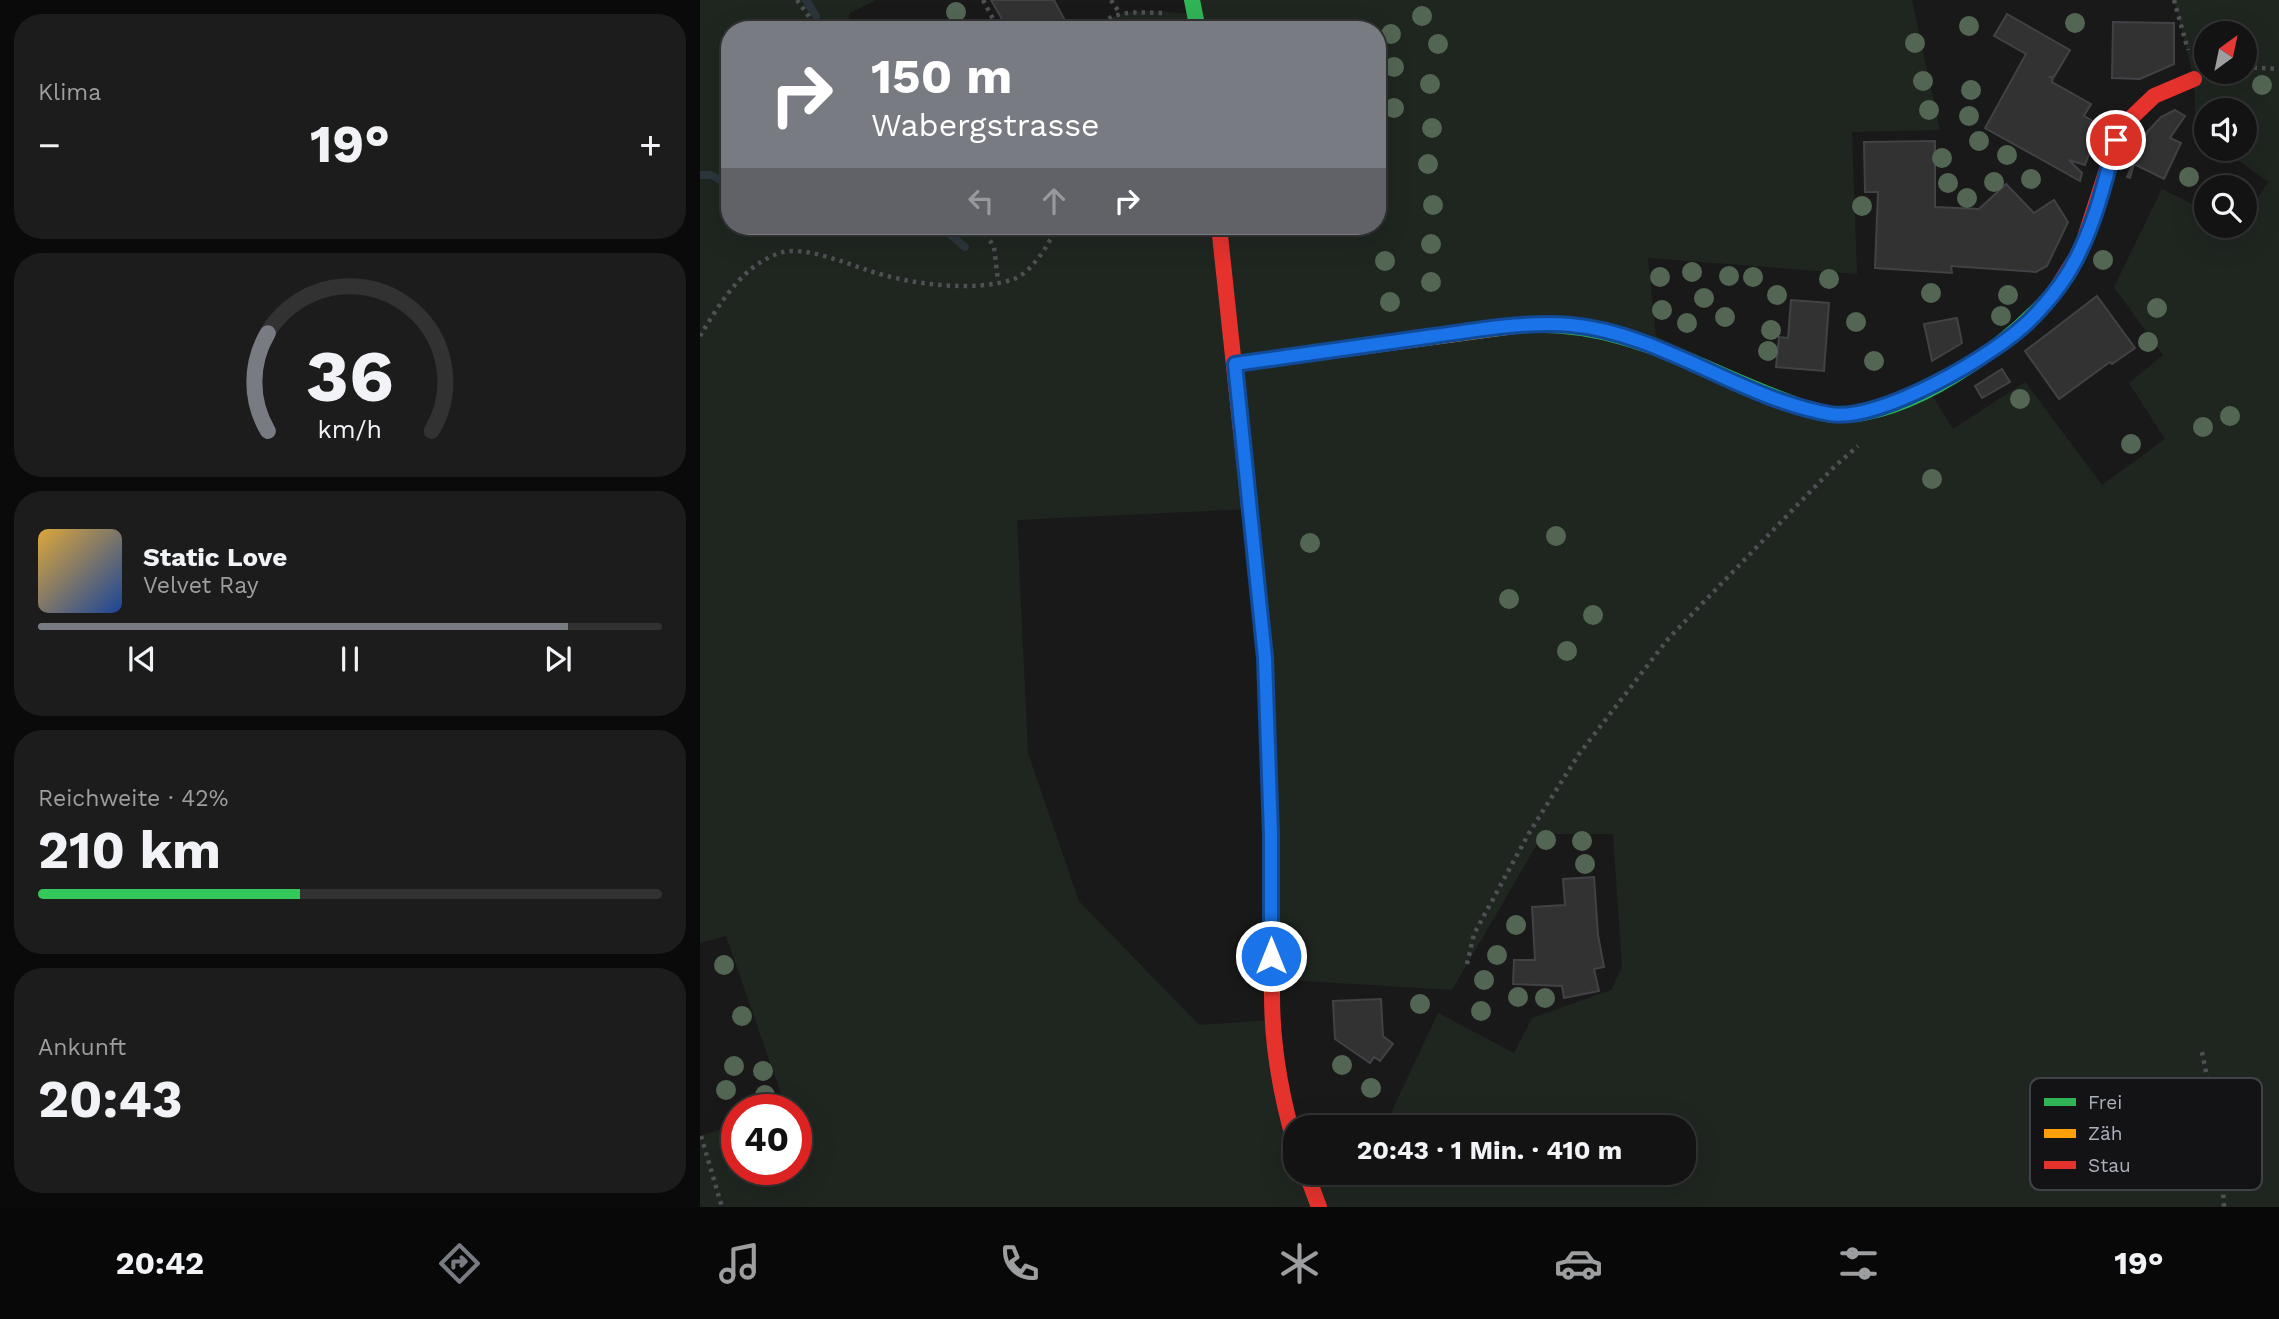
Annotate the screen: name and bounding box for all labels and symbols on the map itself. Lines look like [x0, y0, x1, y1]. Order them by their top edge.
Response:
north arrow [2194, 21, 2258, 84]
pin [2086, 110, 2146, 170]
position arrow [1234, 919, 1308, 993]
legend [2030, 1078, 2262, 1190]
text: Frei [2088, 1091, 2122, 1114]
speed limit sign: 40 [721, 1094, 812, 1185]
text: Zäh [2088, 1122, 2123, 1145]
text: Stau [2088, 1154, 2131, 1177]

